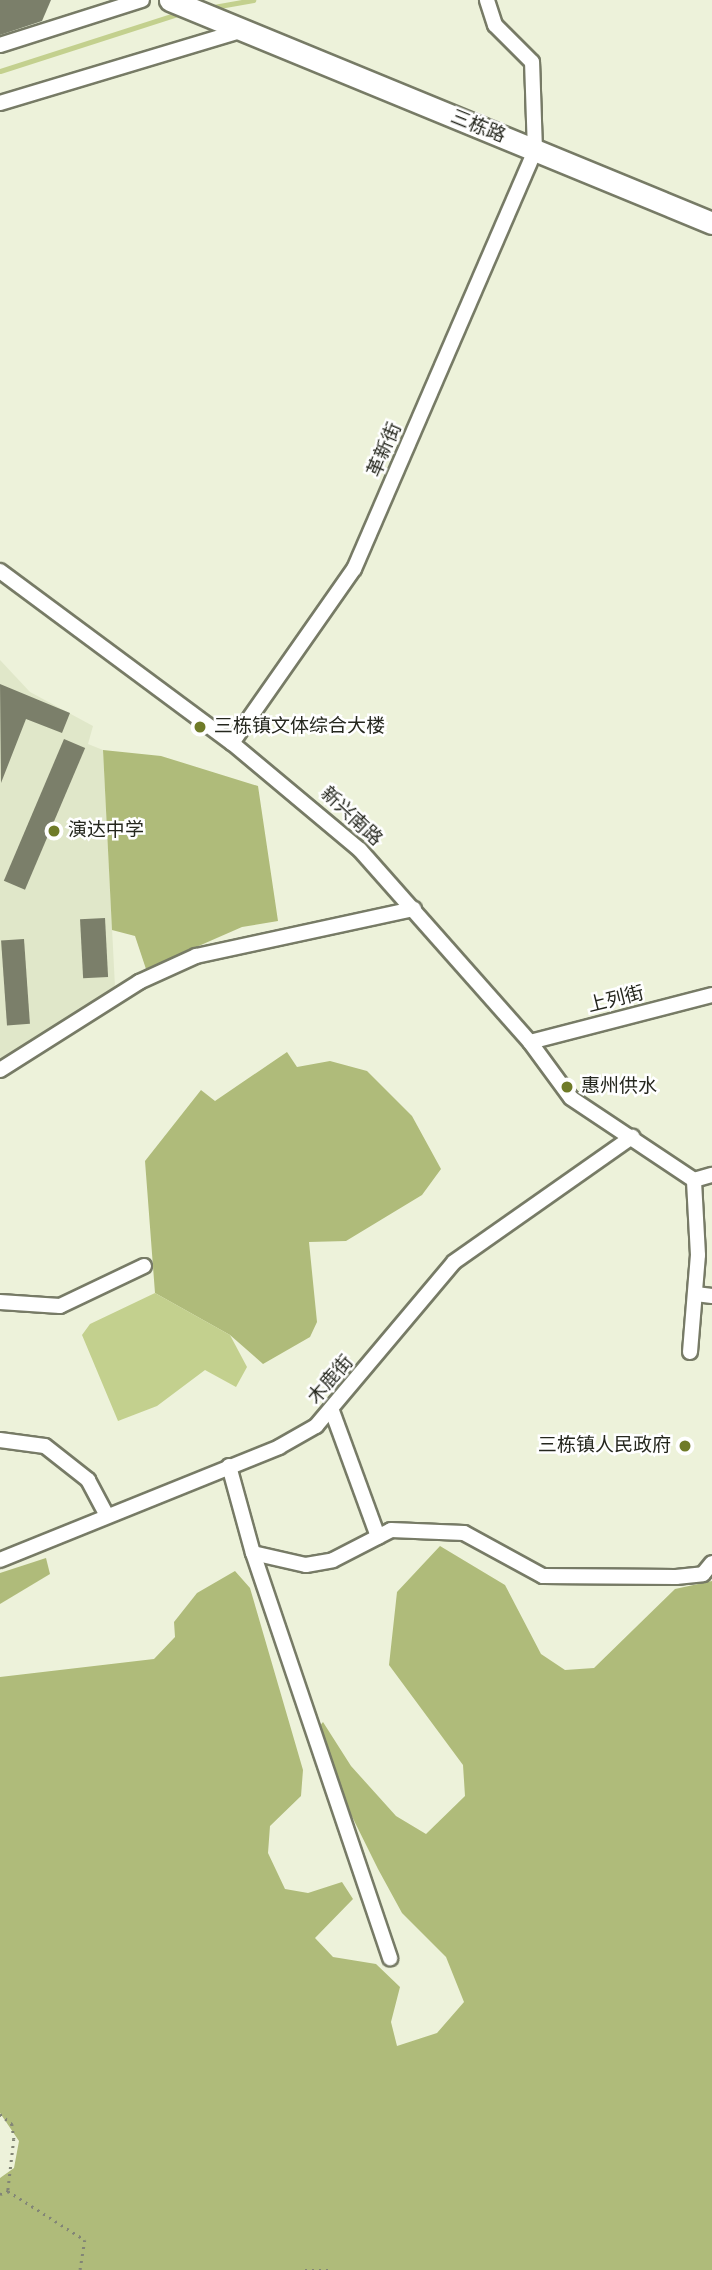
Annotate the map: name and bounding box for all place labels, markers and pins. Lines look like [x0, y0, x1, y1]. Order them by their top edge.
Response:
place label: 三栋镇文体综合大楼 [214, 716, 385, 738]
marker: 三栋镇文体综合大楼 [192, 719, 208, 735]
place label: 演达中学 [68, 820, 144, 842]
marker: 演达中学 [46, 823, 62, 839]
place label: 惠州供水 [581, 1076, 657, 1098]
marker: 惠州供水 [559, 1079, 575, 1095]
place label: 三栋镇人民政府 [538, 1435, 671, 1457]
marker: 三栋镇人民政府 [677, 1438, 693, 1454]

